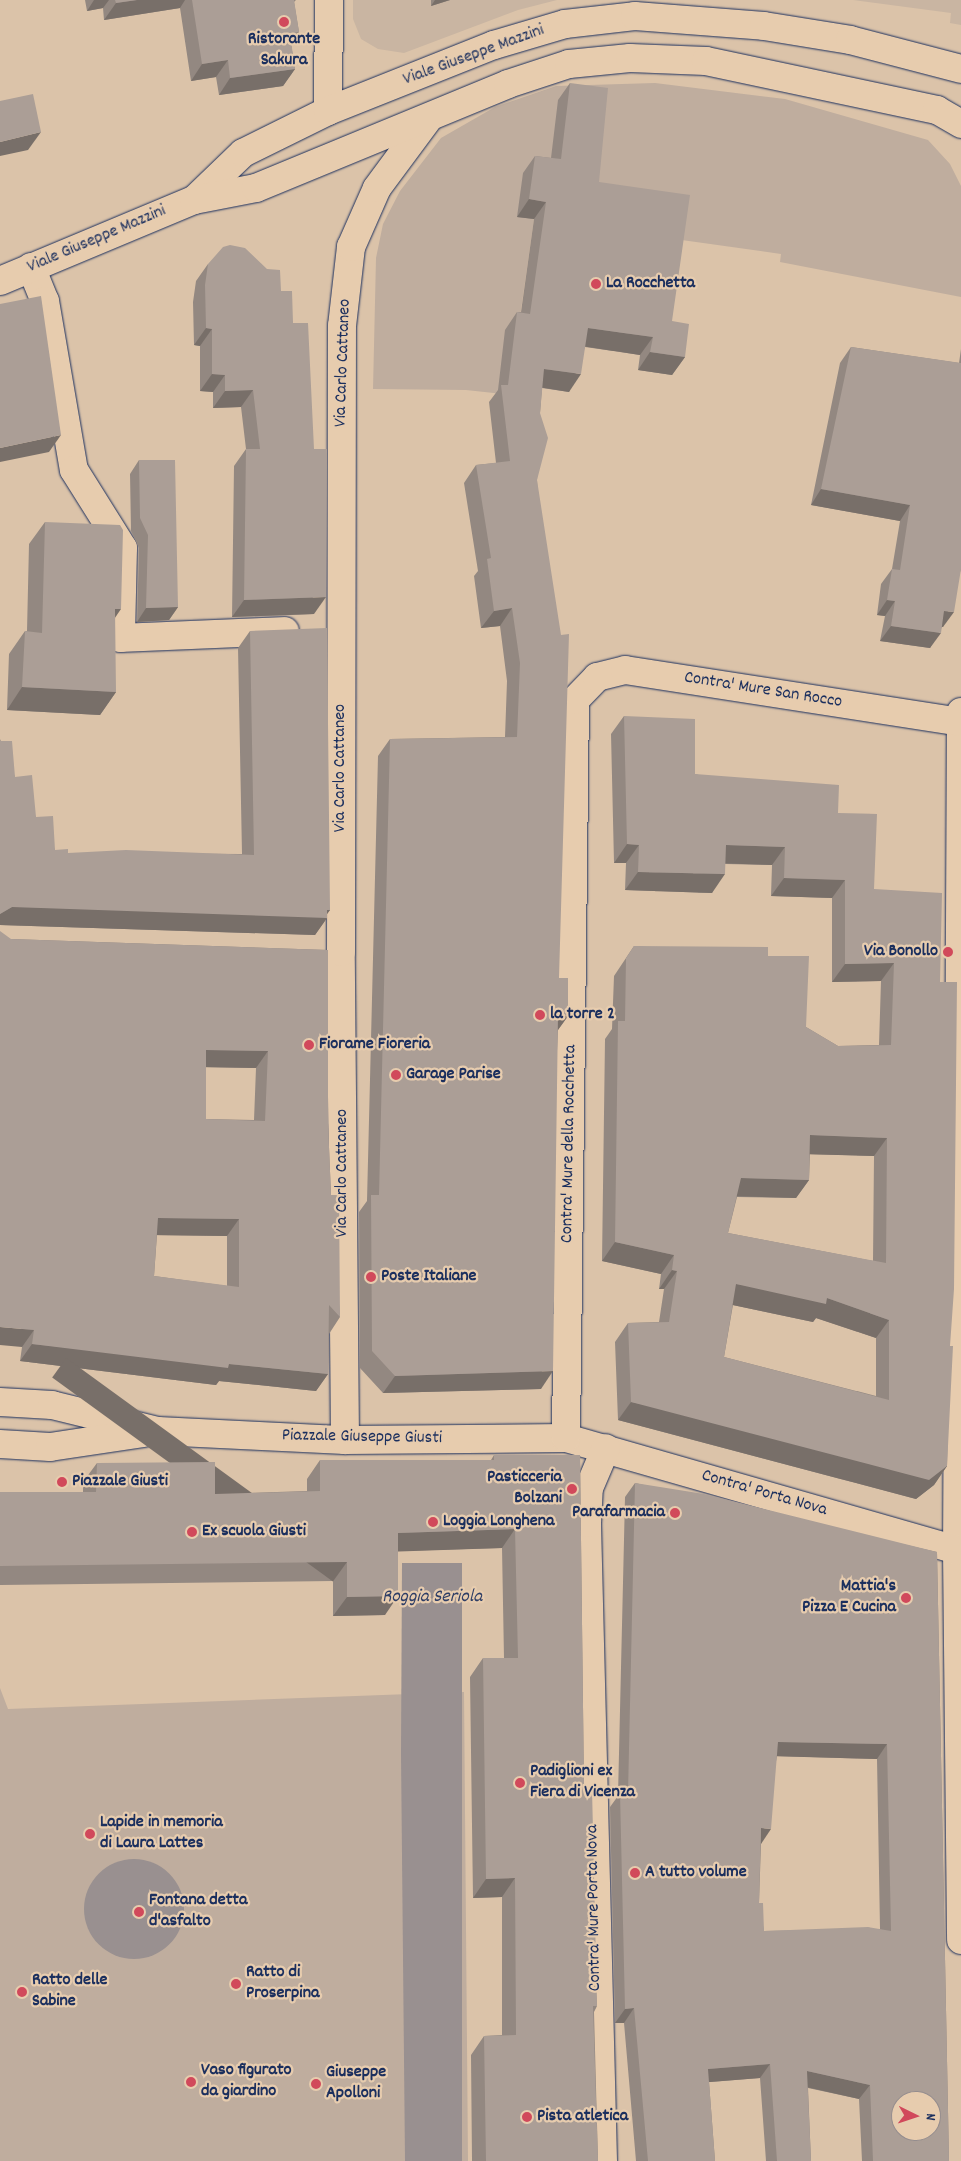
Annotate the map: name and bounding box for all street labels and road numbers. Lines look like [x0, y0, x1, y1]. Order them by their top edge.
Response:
street label: Viale Giuseppe Mazzini [401, 20, 547, 92]
street label: Viale Giuseppe Mazzini [24, 201, 170, 279]
street label: Via Carlo Cattaneo [331, 299, 357, 427]
street label: Contra' Mure San Rocco [682, 668, 844, 714]
street label: Via Carlo Cattaneo [330, 704, 352, 832]
street label: Contra' Mure della Rocchetta [557, 1045, 583, 1243]
street label: Via Carlo Cattaneo [332, 1109, 354, 1237]
street label: Piazzale Giuseppe Giusti [282, 1426, 442, 1450]
street label: Contra' Porta Nova [699, 1466, 829, 1522]
street label: Contra' Mure Porta Nova [583, 1825, 607, 1991]

